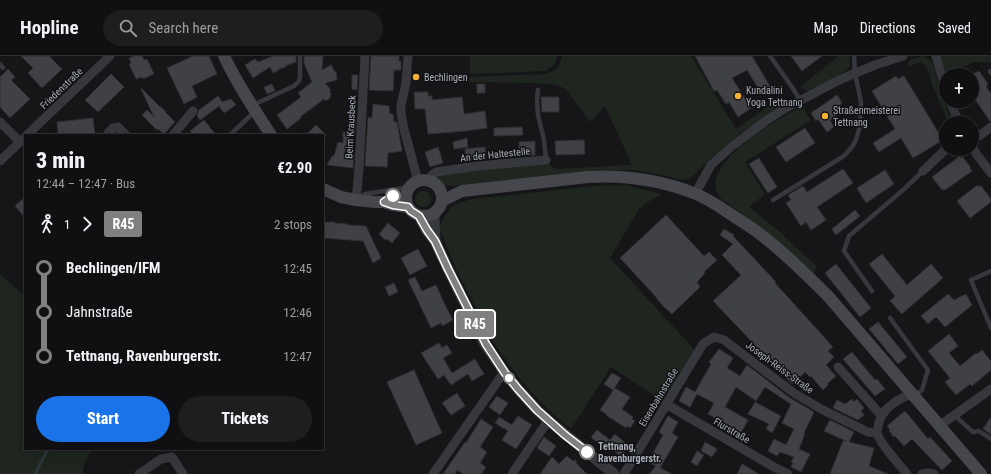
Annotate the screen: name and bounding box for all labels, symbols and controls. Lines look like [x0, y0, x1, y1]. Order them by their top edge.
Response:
search box [103, 10, 383, 46]
text: Hopline [20, 16, 79, 39]
icon: search [117, 17, 139, 39]
text: Search here [149, 19, 218, 37]
text: Map [814, 20, 838, 36]
text: Directions [860, 20, 916, 36]
text: Saved [938, 20, 971, 36]
street label: Friedenstraße [38, 65, 85, 111]
map controls [939, 68, 979, 156]
button: + [939, 68, 979, 108]
marker: Bechlingen [411, 72, 421, 82]
place label: Bechlingen [424, 72, 468, 83]
place label: Kundalini Yoga Tettnang [746, 85, 803, 108]
marker: Kundalini Yoga Tettnang [733, 91, 743, 101]
street label: Beim Krausbeck [343, 95, 358, 159]
place label: Straßenmeisterei Tettnang [833, 105, 900, 128]
marker: Straßenmeisterei Tettnang [820, 111, 830, 121]
button: − [939, 116, 979, 156]
street label: An der Haltestelle [460, 145, 531, 164]
text: 3 min [36, 148, 85, 173]
text: €2.90 [277, 159, 312, 177]
text: 12:44 – 12:47 · Bus [36, 176, 135, 191]
unlabelled marker [385, 188, 401, 204]
icon: walk [36, 213, 58, 235]
icon: forward [76, 213, 98, 235]
text: R45 [112, 216, 134, 232]
text: 1 [64, 217, 70, 232]
text: 2 stops [274, 217, 312, 232]
text: Bechlingen/IFM [66, 259, 160, 277]
text: 12:45 [283, 261, 312, 276]
text: Jahnstraße [66, 303, 133, 321]
text: 12:46 [283, 305, 312, 320]
line badge: R45 [452, 311, 498, 337]
text: R45 [464, 316, 486, 332]
street label: Joseph-Reiss-Straße [744, 339, 816, 396]
text: Tettnang, Ravenburgerstr. [66, 347, 222, 365]
text: 12:47 [283, 349, 312, 364]
street label: Eisenbahnstraße [637, 366, 680, 428]
unlabelled marker [503, 372, 515, 384]
button: Start [36, 396, 170, 442]
button: Tickets [178, 396, 312, 442]
street label: Flurstraße [712, 416, 752, 445]
place label: Tettnang, Ravenburgerstr. [598, 441, 662, 464]
marker: Tettnang, Ravenburgerstr. [579, 444, 595, 460]

